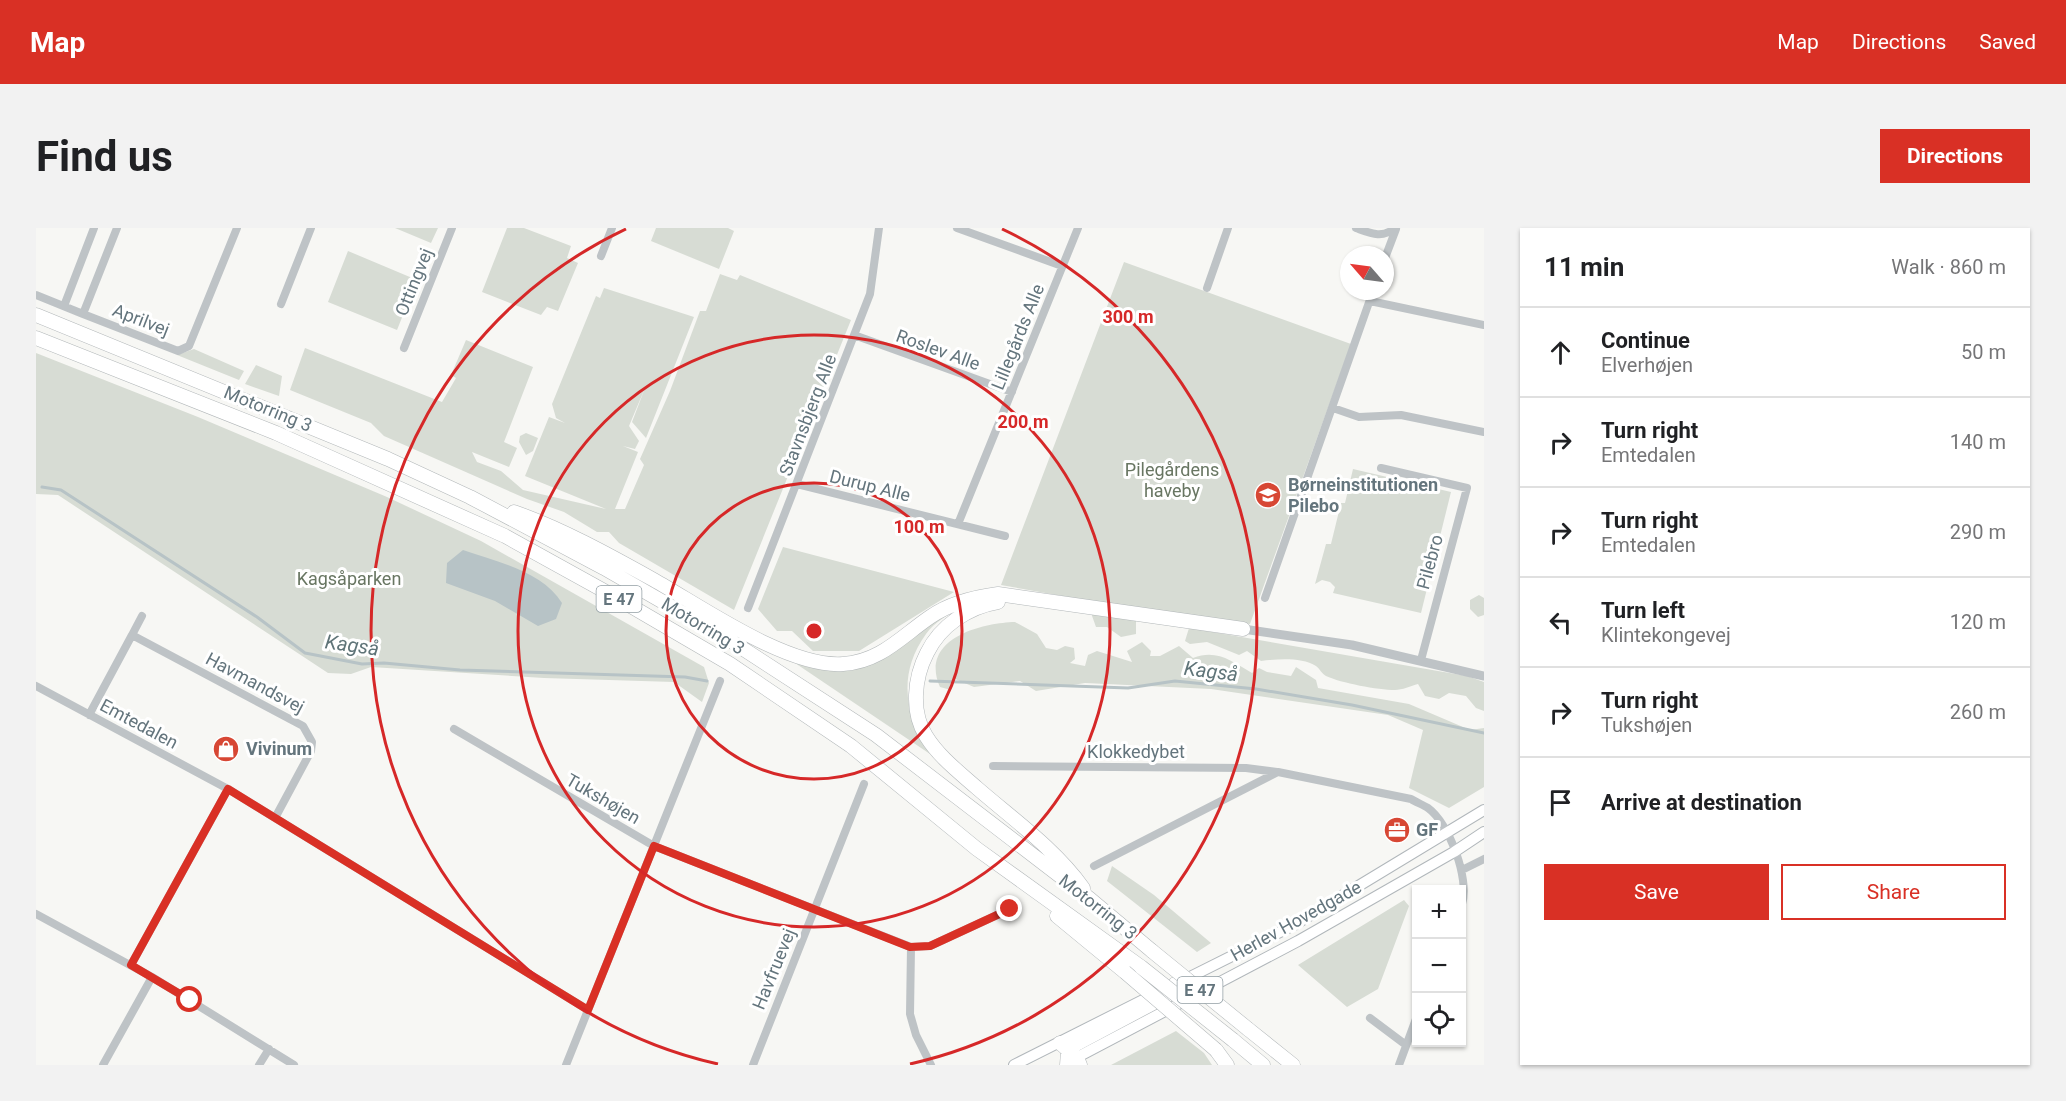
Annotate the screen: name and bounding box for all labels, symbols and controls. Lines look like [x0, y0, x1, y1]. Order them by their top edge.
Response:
text: Map [30, 26, 85, 59]
text: Map [1777, 30, 1819, 54]
text: Directions [1852, 30, 1946, 54]
text: Saved [1979, 30, 2036, 54]
button: Directions [1880, 129, 2030, 183]
text: Find us [36, 132, 173, 181]
street label: Ottingvej [390, 245, 437, 319]
north arrow [1340, 246, 1394, 300]
text: 11 min [1544, 252, 1624, 282]
text: Walk · 860 m [1891, 255, 2006, 279]
street label: Lillegårds Alle [987, 281, 1048, 393]
street label: Aprilvej [110, 299, 173, 340]
text: 300 m [1102, 306, 1154, 327]
street label: Roslev Alle [893, 325, 983, 374]
text: Continue [1601, 328, 1690, 353]
icon: ahead [1544, 336, 1577, 369]
text: 50 m [1961, 340, 2006, 364]
street label: Stavnsbjerg Alle [775, 351, 840, 479]
text: Elverhøjen [1601, 353, 1693, 377]
street label: Motorring 3 [221, 381, 315, 436]
text: 200 m [997, 411, 1049, 432]
text: Turn right [1601, 418, 1698, 443]
icon: right [1544, 426, 1577, 459]
text: 140 m [1950, 430, 2006, 454]
text: Emtedalen [1601, 443, 1696, 467]
park label: Pilegårdens haveby [1125, 459, 1219, 501]
street label: Durup Alle [828, 465, 913, 506]
place label: Børneinstitutionen Pilebo [1288, 474, 1438, 516]
school or university icon: Børneinstitutionen Pilebo [1253, 480, 1283, 510]
text: Turn right [1601, 508, 1698, 533]
text: 100 m [893, 516, 945, 537]
icon: right [1544, 516, 1577, 549]
text: 290 m [1950, 520, 2006, 544]
street label: Pilebro [1412, 532, 1447, 592]
text: Emtedalen [1601, 533, 1696, 557]
park label: Kagsåparken [297, 568, 401, 589]
road number: E 47 [596, 586, 642, 612]
street label: Motorring 3 [658, 593, 749, 659]
text: Turn left [1601, 598, 1685, 623]
icon: left [1544, 606, 1577, 639]
text: 120 m [1950, 610, 2006, 634]
centre of rings [804, 621, 824, 641]
text: Klintekongevej [1601, 623, 1731, 647]
water label: Kagså [323, 629, 381, 661]
street label: Havmandsvej [202, 648, 308, 717]
water label: Kagså [1183, 656, 1239, 686]
text: Turn right [1601, 688, 1698, 713]
street label: Emtedalen [97, 694, 182, 753]
icon: right [1544, 696, 1577, 729]
text: 260 m [1950, 700, 2006, 724]
text: Tukshøjen [1601, 713, 1692, 737]
shop icon: Vivinum [211, 734, 241, 764]
place label: Vivinum [246, 738, 312, 759]
street label: Klokkedybet [1087, 741, 1185, 762]
street label: Tukshøjen [562, 769, 644, 828]
icon: arrive [1544, 786, 1577, 819]
text: Arrive at destination [1601, 790, 1802, 815]
office icon: GF [1382, 815, 1412, 845]
place label: GF [1416, 819, 1438, 840]
button: Save [1544, 864, 1769, 920]
button: Share [1781, 864, 2006, 920]
street label: Motorring 3 [1055, 870, 1141, 944]
street label: Herlev Hovedgade [1227, 876, 1365, 965]
map controls [1412, 885, 1466, 1047]
button: + [1412, 885, 1466, 939]
route end [996, 895, 1022, 921]
street label: Havfruevej [748, 925, 799, 1012]
button: − [1412, 939, 1466, 993]
road number: E 47 [1178, 977, 1222, 1003]
route start [176, 986, 202, 1012]
button: locate [1412, 993, 1466, 1047]

